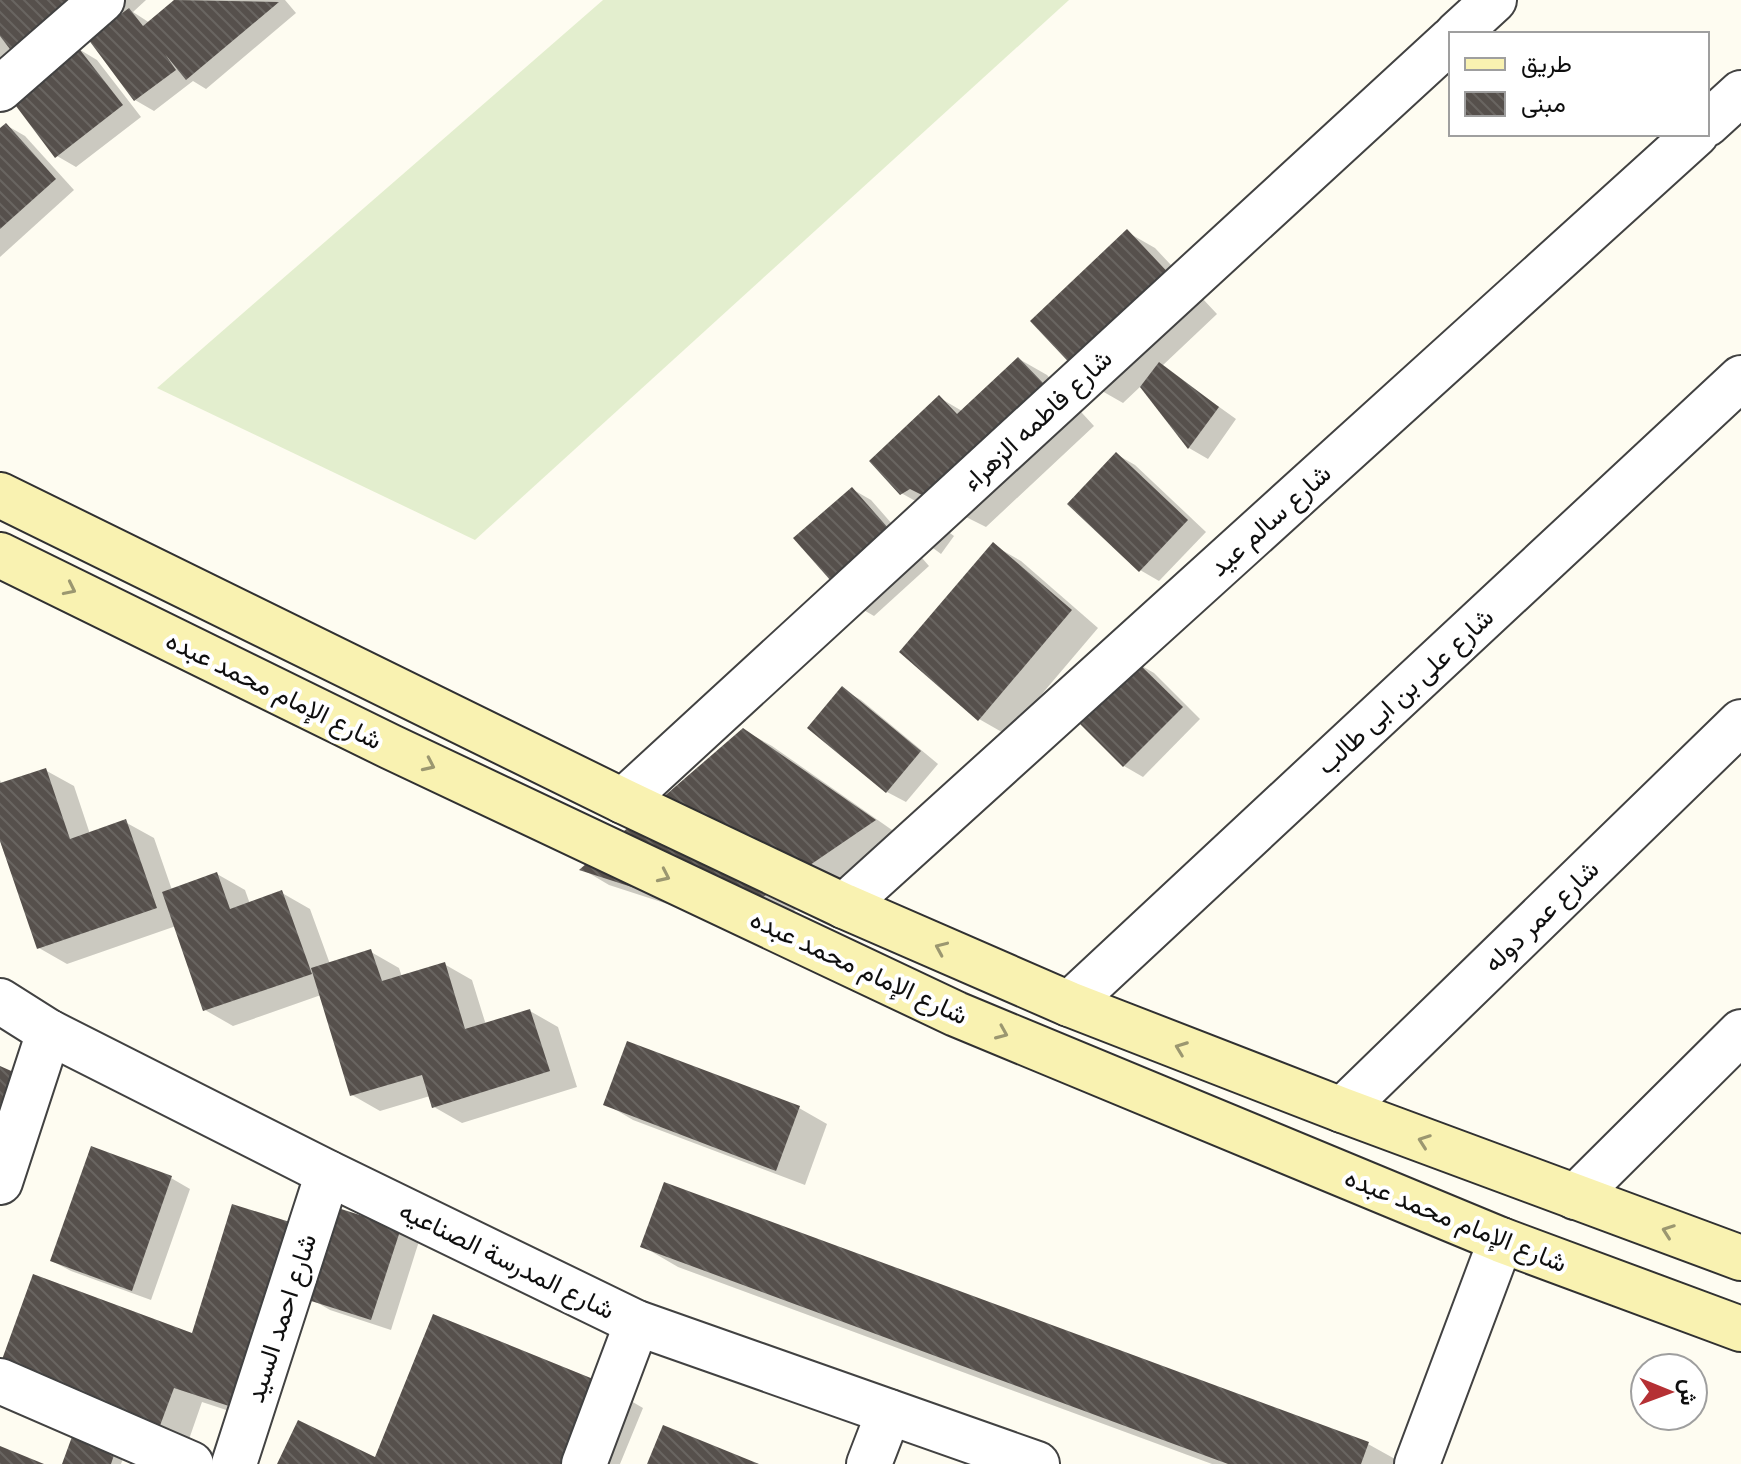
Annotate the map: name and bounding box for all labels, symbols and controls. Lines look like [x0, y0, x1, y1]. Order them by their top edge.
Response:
legend [1449, 32, 1709, 136]
text: طريق [1521, 47, 1572, 80]
text: مبنى [1521, 87, 1566, 120]
street label: شارع فاطمه الزهراء [954, 341, 1120, 499]
street label: شارع سالم عيد [1201, 456, 1339, 584]
one-way arrow [62, 580, 76, 596]
street label: شارع على بن ابى طالب [1309, 599, 1501, 783]
street label: شارع الإمام محمد عبده [160, 622, 388, 758]
one-way arrow [421, 755, 436, 771]
street label: شارع عمر دوله [1475, 852, 1607, 980]
one-way arrow [656, 866, 671, 882]
street label: شارع الإمام محمد عبده [744, 901, 974, 1033]
one-way arrow [935, 942, 949, 958]
one-way arrow [994, 1023, 1008, 1039]
one-way arrow [1175, 1041, 1189, 1058]
one-way arrow [1418, 1134, 1432, 1151]
street label: شارع الإمام محمد عبده [1340, 1159, 1572, 1281]
street label: شارع المدرسة الصناعيه [393, 1192, 621, 1328]
one-way arrow [1662, 1224, 1676, 1241]
street label: شارع احمد السيد [237, 1229, 325, 1407]
north arrow [1629, 1352, 1709, 1432]
text: ش [1674, 1379, 1704, 1406]

